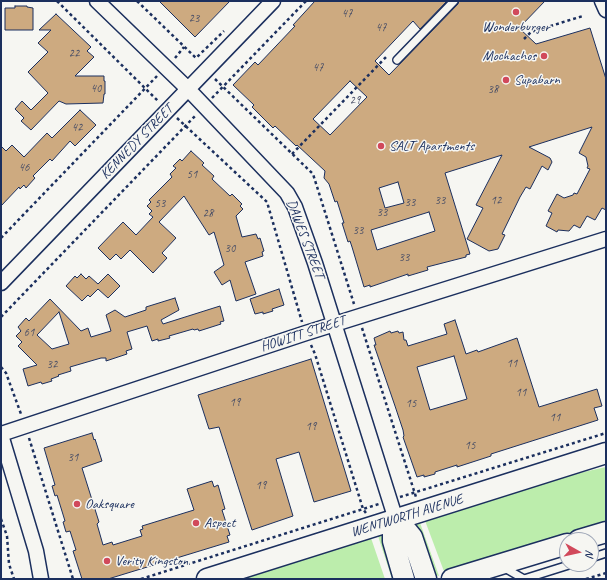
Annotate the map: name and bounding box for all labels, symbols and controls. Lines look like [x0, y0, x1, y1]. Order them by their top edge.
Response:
house number: 47 [342, 7, 352, 21]
marker: Wonderburger [511, 7, 521, 17]
house number: 23 [189, 12, 199, 26]
place label: Wonderburger [482, 19, 550, 35]
house number: 47 [376, 21, 386, 35]
house number: 22 [69, 47, 79, 61]
place label: Mochachos [483, 48, 536, 64]
marker: Mochachos [539, 51, 549, 61]
house number: 47 [313, 61, 323, 75]
place label: Supabarn [514, 72, 560, 88]
marker: Supabarn [501, 75, 511, 85]
house number: 40 [91, 82, 101, 96]
house number: 38 [488, 83, 498, 97]
house number: 29 [350, 94, 360, 108]
street label: KENNEDY STREET [97, 101, 177, 183]
house number: 42 [72, 121, 82, 135]
place label: SALT Apartments [389, 138, 474, 154]
marker: SALT Apartments [376, 141, 386, 151]
house number: 46 [19, 161, 29, 175]
house number: 51 [187, 168, 197, 182]
house number: 33 [435, 194, 445, 208]
house number: 12 [491, 194, 501, 208]
house number: 33 [405, 196, 415, 210]
house number: 53 [155, 197, 165, 211]
street label: DAWES STREET [282, 197, 328, 281]
house number: 33 [377, 206, 387, 220]
house number: 28 [203, 207, 213, 221]
house number: 33 [353, 224, 363, 238]
house number: 30 [225, 242, 235, 256]
house number: 33 [399, 251, 409, 265]
street label: HOWITT STREET [259, 312, 347, 356]
house number: 61 [24, 326, 34, 340]
house number: 11 [507, 357, 517, 371]
house number: 32 [47, 358, 57, 372]
house number: 11 [516, 386, 526, 400]
house number: 19 [230, 396, 240, 410]
house number: 15 [406, 397, 416, 411]
house number: 11 [550, 411, 560, 425]
house number: 19 [306, 420, 316, 434]
house number: 15 [465, 439, 475, 453]
house number: 31 [68, 451, 78, 465]
house number: 19 [256, 479, 266, 493]
street label: WENTWORTH AVENUE [349, 491, 465, 541]
place label: Oaksquare [85, 496, 134, 512]
marker: Oaksquare [72, 499, 82, 509]
place label: Aspect [204, 515, 235, 531]
marker: Aspect [191, 518, 201, 528]
north arrow [559, 532, 599, 572]
text: N [582, 549, 597, 558]
place label: Verity Kingston [115, 553, 188, 569]
marker: Verity Kingston [102, 556, 112, 566]

